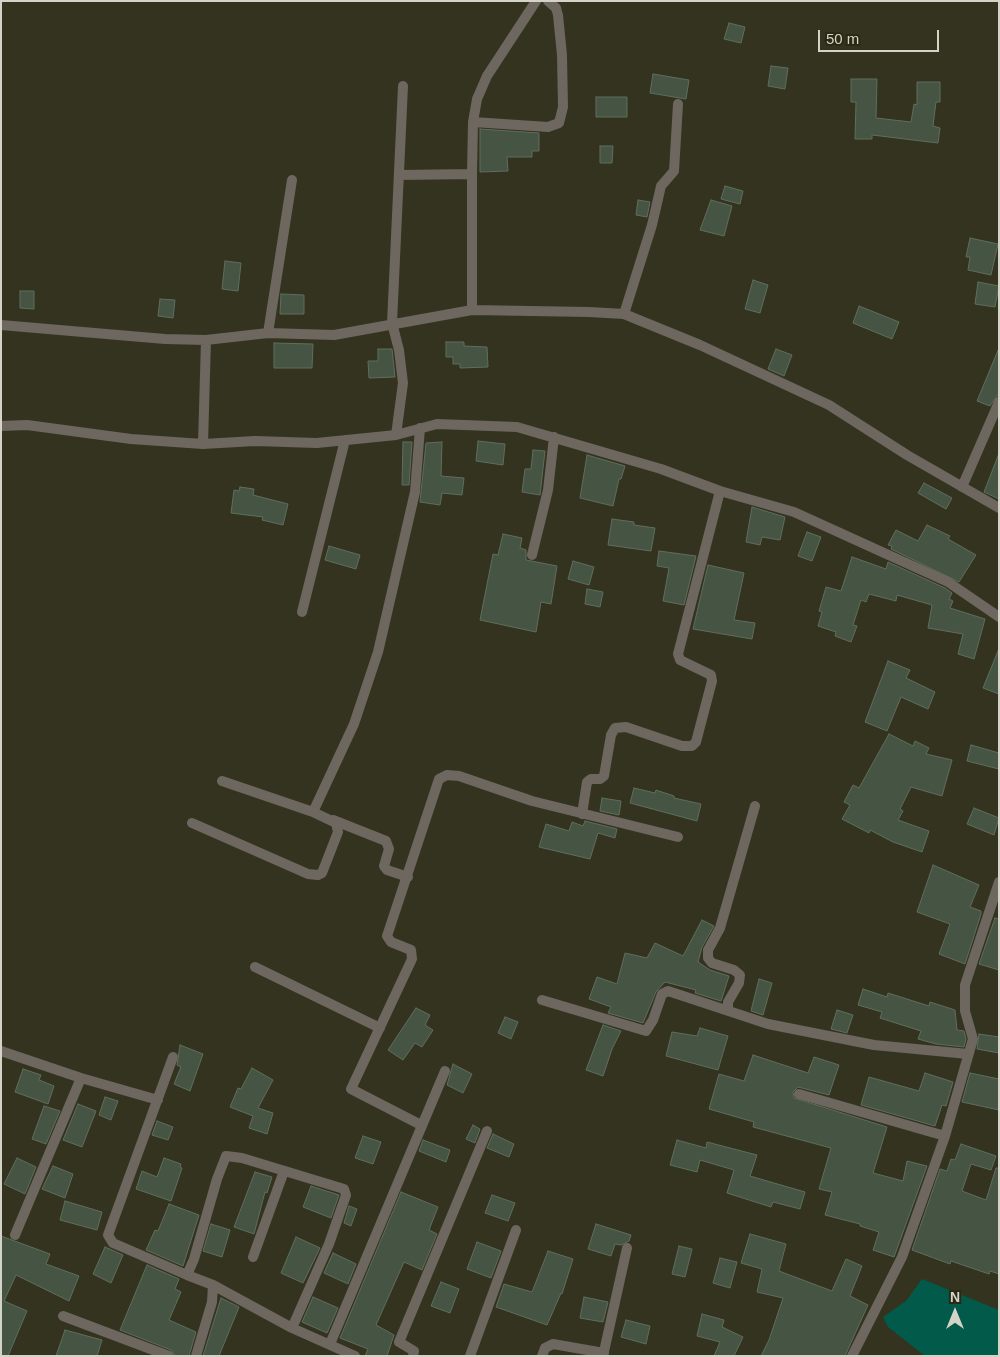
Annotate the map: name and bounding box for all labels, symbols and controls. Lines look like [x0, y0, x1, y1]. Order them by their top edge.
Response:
scale bar [820, 20, 941, 52]
text: 50 m [826, 30, 859, 47]
north arrow [930, 1287, 980, 1337]
text: N [950, 1289, 960, 1305]

